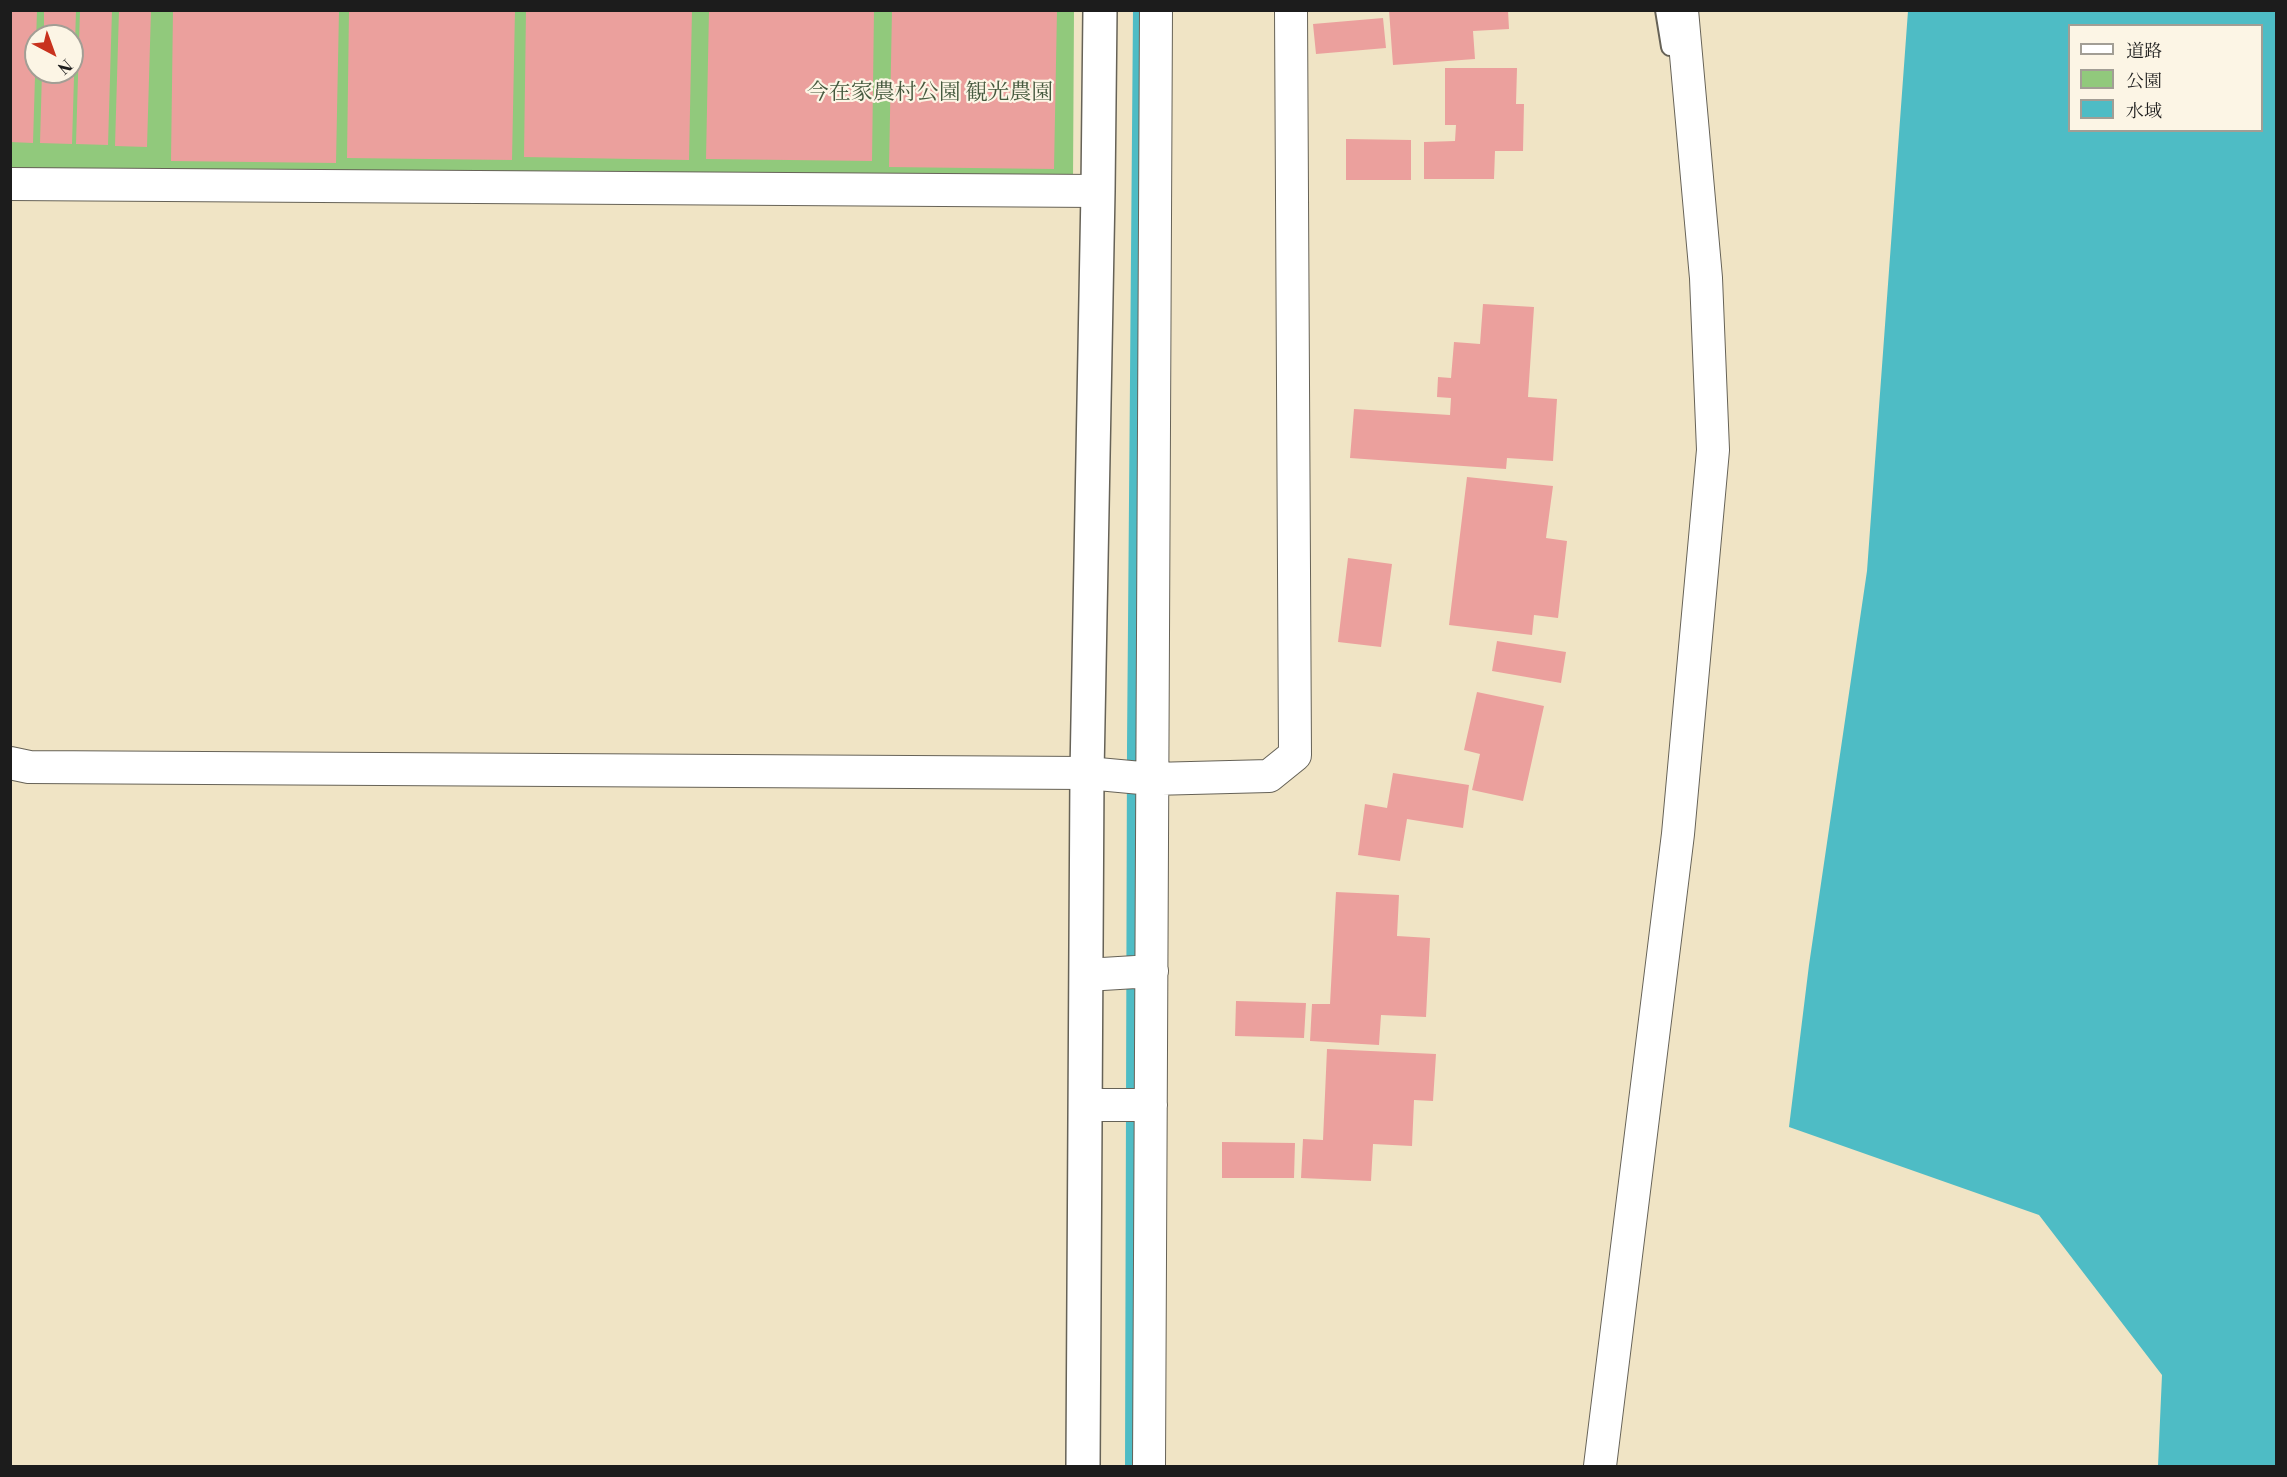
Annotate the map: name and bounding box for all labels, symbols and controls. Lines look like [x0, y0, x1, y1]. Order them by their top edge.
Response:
north arrow [24, 24, 84, 84]
legend [2068, 24, 2263, 132]
text: 道路 [2126, 40, 2162, 63]
text: N [53, 54, 76, 78]
text: 公園 [2126, 70, 2162, 93]
park label: 今在家農村公園 観光農園 [807, 81, 1053, 107]
text: 水域 [2126, 100, 2162, 123]

